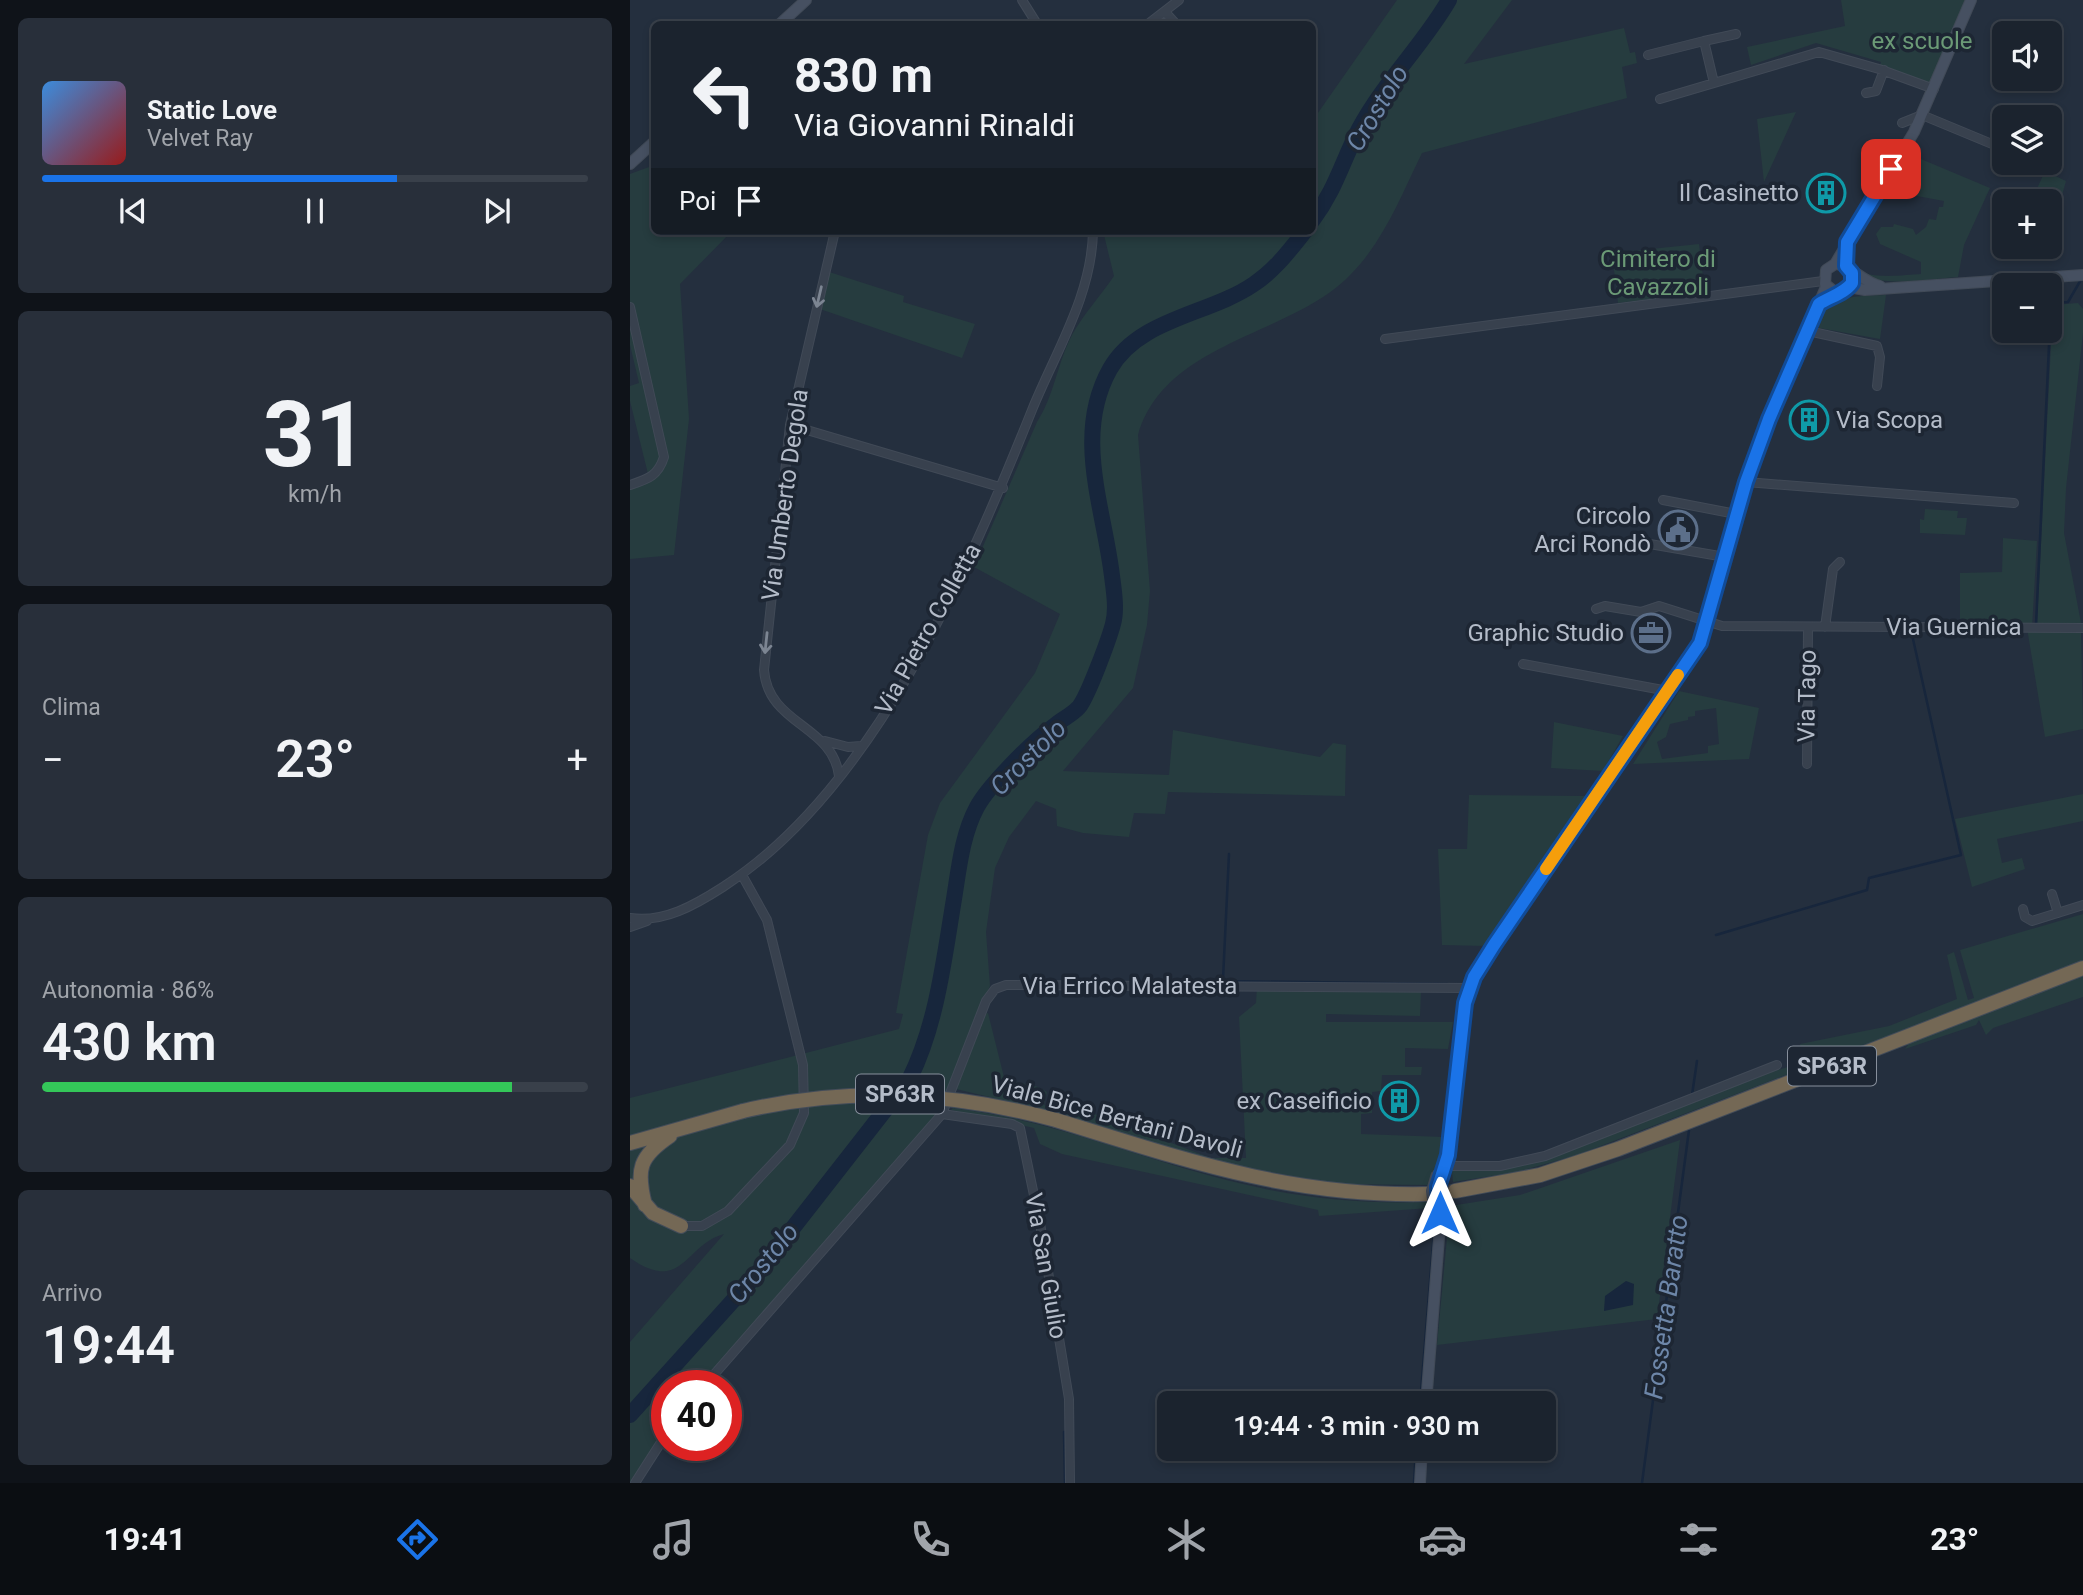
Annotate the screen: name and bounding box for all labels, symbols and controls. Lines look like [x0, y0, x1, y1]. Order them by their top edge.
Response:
map controls [1992, 21, 2062, 343]
button: sound [1992, 21, 2062, 91]
park label: ex scuole [1871, 27, 1973, 55]
text: 830 m [794, 47, 933, 104]
icon: left [679, 49, 770, 140]
water label: Crostolo [1340, 60, 1414, 156]
text: Static Love [147, 95, 277, 125]
button: layers [1992, 105, 2062, 175]
text: Via Giovanni Rinaldi [794, 106, 1075, 144]
text: Velvet Ray [147, 125, 253, 152]
pin [1861, 139, 1921, 199]
icon: arrive [1872, 150, 1910, 188]
building icon: Il Casinetto [1805, 172, 1847, 214]
place label: Il Casinetto [1679, 179, 1799, 207]
icon: arrive [730, 182, 768, 220]
text: Poi [679, 186, 716, 216]
button: + [1992, 189, 2062, 259]
icon: previous [114, 192, 152, 230]
icon: pause [296, 192, 334, 230]
icon: next [478, 192, 516, 230]
park label: Cimitero di Cavazzoli [1600, 245, 1716, 301]
button: − [1992, 273, 2062, 343]
one-way arrow [812, 286, 825, 308]
text: 31 [263, 382, 367, 488]
street label: Via Umberto Degola [756, 387, 814, 603]
building icon: Via Scopa [1788, 399, 1830, 441]
place label: Via Scopa [1836, 406, 1943, 434]
text: km/h [288, 481, 342, 508]
place label: Circolo Arci Rondò [1534, 502, 1651, 558]
public building icon: Circolo Arci Rondò [1657, 509, 1699, 551]
street label: Via Pietro Colletta [869, 538, 987, 720]
office icon: Graphic Studio [1630, 612, 1672, 654]
street label: Via Guernica [1886, 613, 2022, 641]
place label: Graphic Studio [1467, 619, 1624, 647]
one-way arrow [760, 631, 773, 654]
street label: Via Tago [1792, 649, 1822, 743]
text: Clima [42, 694, 101, 721]
water label: Crostolo [984, 713, 1072, 801]
text: 23° [275, 729, 355, 790]
text: − [42, 738, 64, 782]
text: + [566, 738, 588, 782]
street label: Via Errico Malatesta [1023, 972, 1237, 1000]
text: Autonomia · 86% [42, 977, 214, 1004]
text: 430 km [42, 1012, 217, 1073]
road number: SP63R [1788, 1046, 1876, 1086]
street label: Viale Bice Bertani Davoli [989, 1070, 1245, 1164]
road number: SP63R [856, 1074, 944, 1114]
building icon: ex Caseificio [1378, 1080, 1420, 1122]
place label: ex Caseificio [1236, 1087, 1372, 1115]
position arrow [1403, 1176, 1477, 1250]
street label: Via San Giulio [1019, 1191, 1073, 1341]
water label: Fossetta Baratto [1638, 1213, 1694, 1401]
water label: Crostolo [721, 1217, 805, 1309]
text: Arrivo [42, 1280, 102, 1307]
text: 19:44 [42, 1315, 175, 1376]
speed limit sign: 40 [651, 1370, 742, 1461]
text: 19:44 · 3 min · 930 m [1233, 1411, 1480, 1441]
icon: directions [393, 1515, 442, 1564]
icon: music [649, 1515, 698, 1564]
icon: phone [906, 1515, 955, 1564]
icon: climate [1162, 1515, 1211, 1564]
icon: car [1418, 1515, 1467, 1564]
icon: filters [1674, 1515, 1723, 1564]
text: 19:41 [104, 1520, 186, 1558]
text: 23° [1930, 1520, 1979, 1558]

